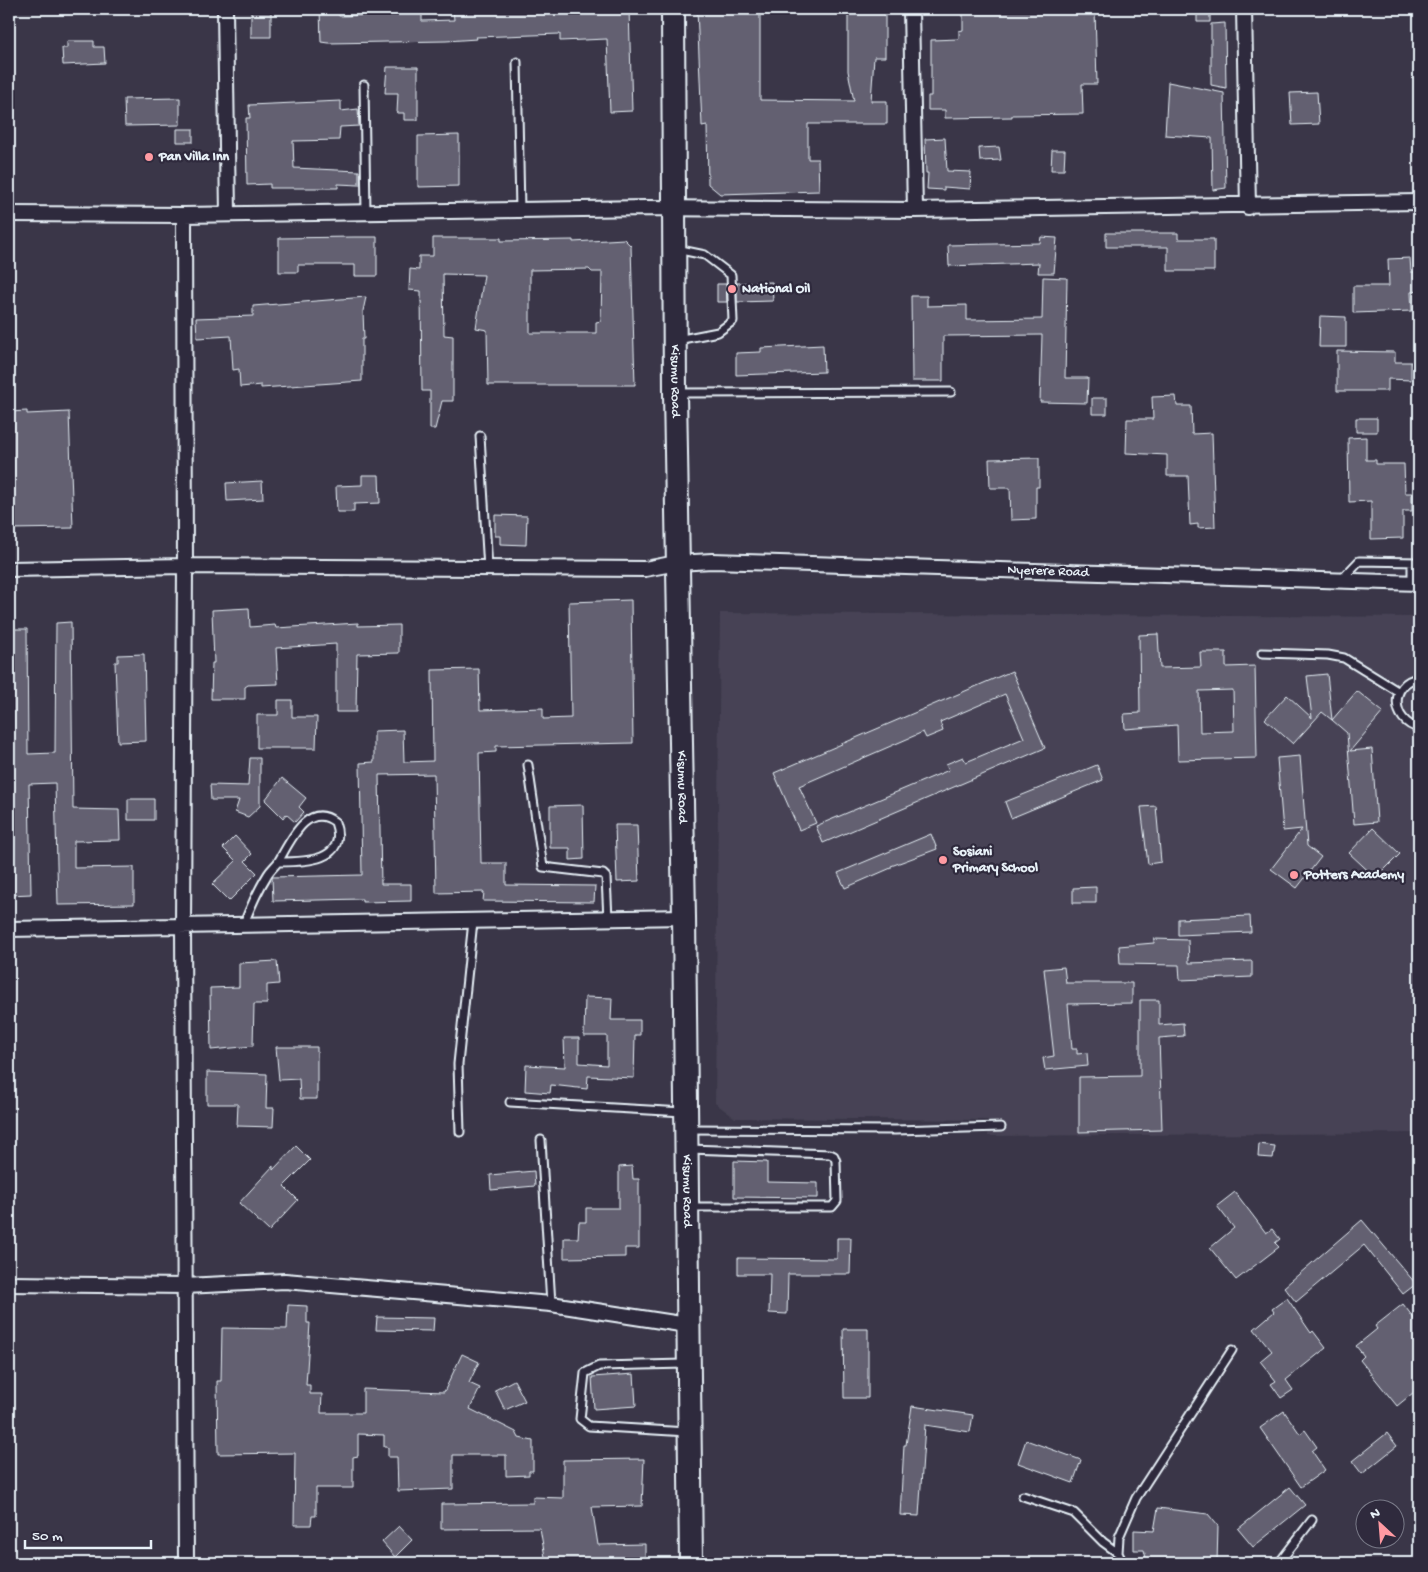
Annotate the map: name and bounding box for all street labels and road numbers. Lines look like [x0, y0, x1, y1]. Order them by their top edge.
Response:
street label: Kisumu Road [666, 344, 684, 419]
street label: Nyerere Road [1007, 562, 1091, 582]
street label: Kisumu Road [673, 750, 691, 825]
street label: Kisumu Road [678, 1154, 696, 1229]

